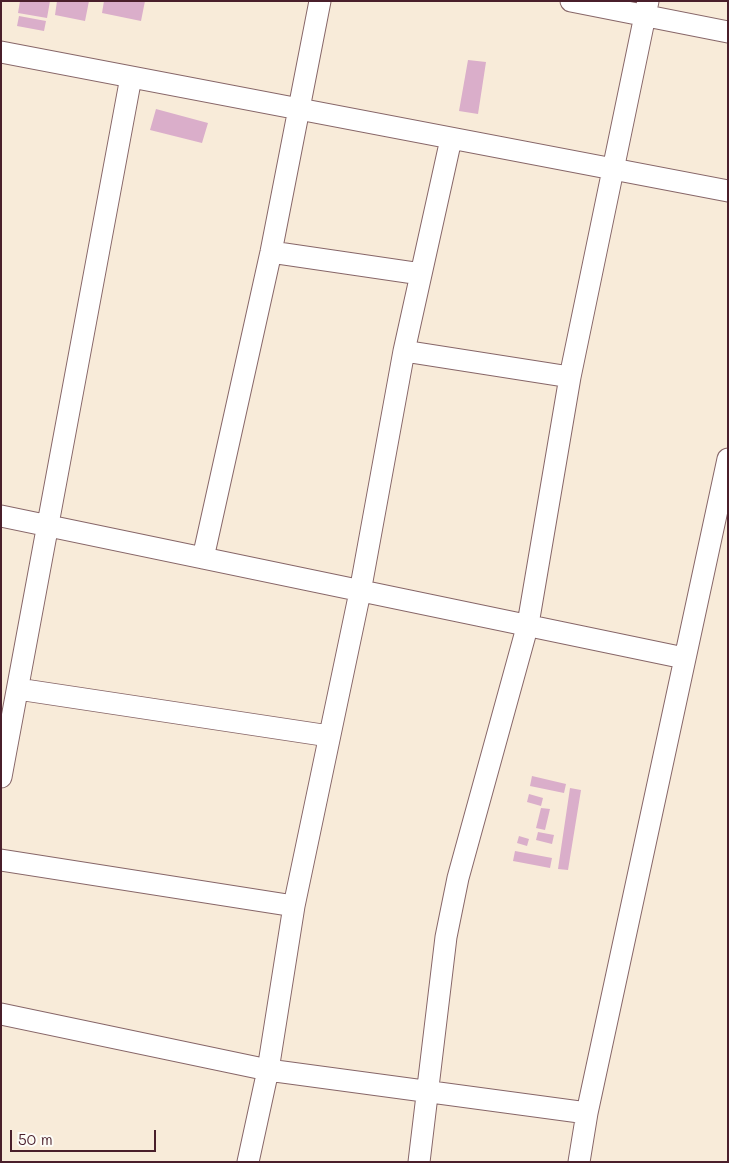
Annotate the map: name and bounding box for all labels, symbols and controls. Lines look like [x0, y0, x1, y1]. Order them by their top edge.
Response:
scale bar [12, 1120, 159, 1152]
text: 50 m [18, 1129, 53, 1149]

